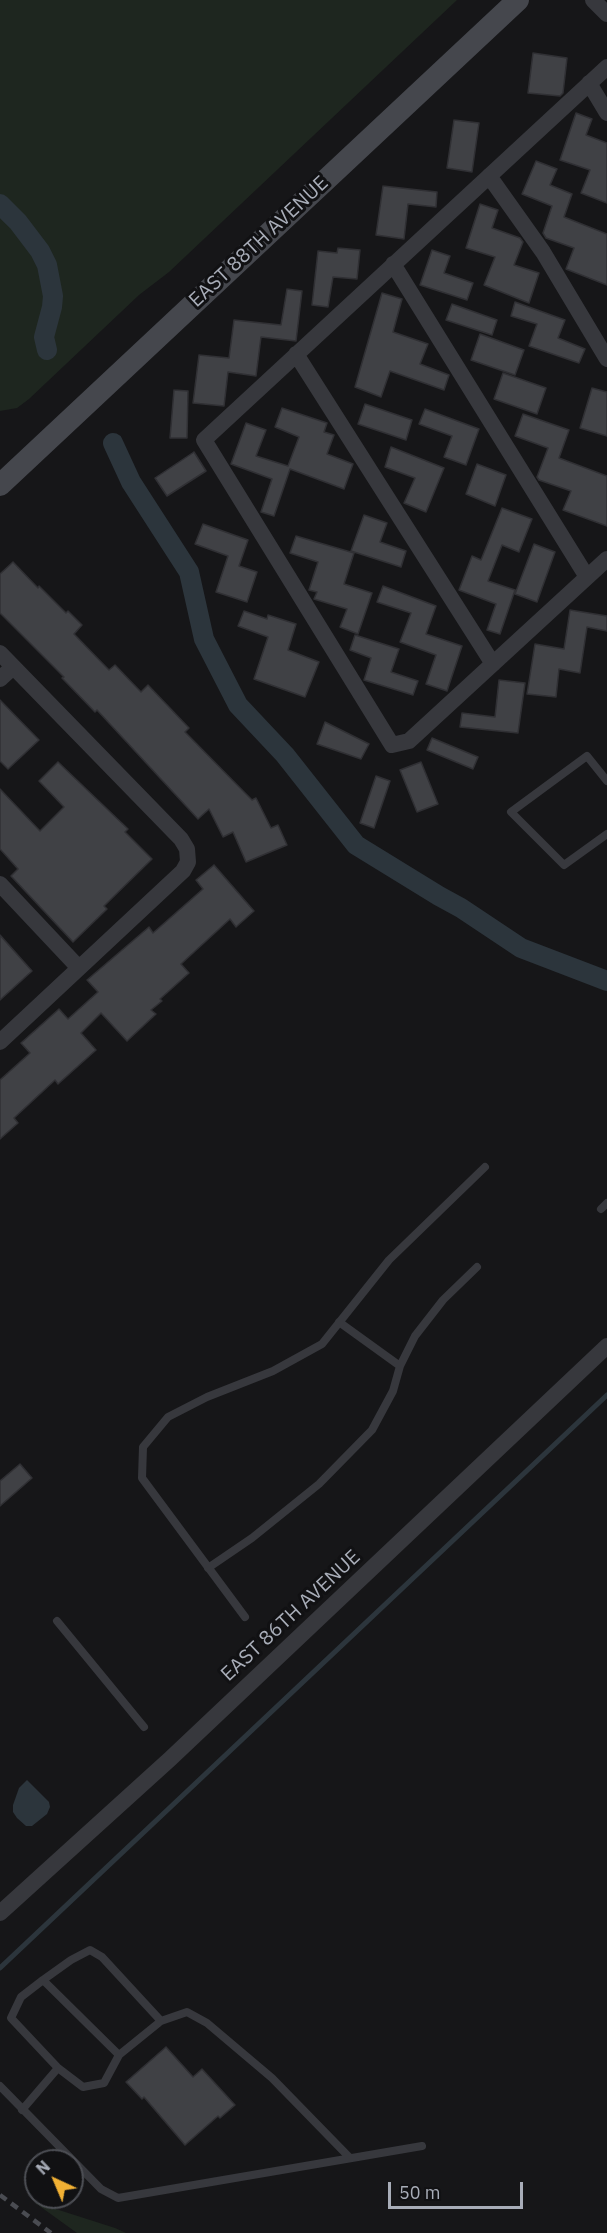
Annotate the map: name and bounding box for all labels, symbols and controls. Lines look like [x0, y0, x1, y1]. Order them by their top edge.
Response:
street label: EAST 88TH AVENUE [184, 171, 334, 313]
street label: EAST 86TH AVENUE [216, 1545, 366, 1687]
north arrow [24, 2149, 84, 2209]
text: N [32, 2156, 54, 2179]
scale bar [391, 2170, 526, 2208]
text: 50 m [399, 2181, 441, 2204]

